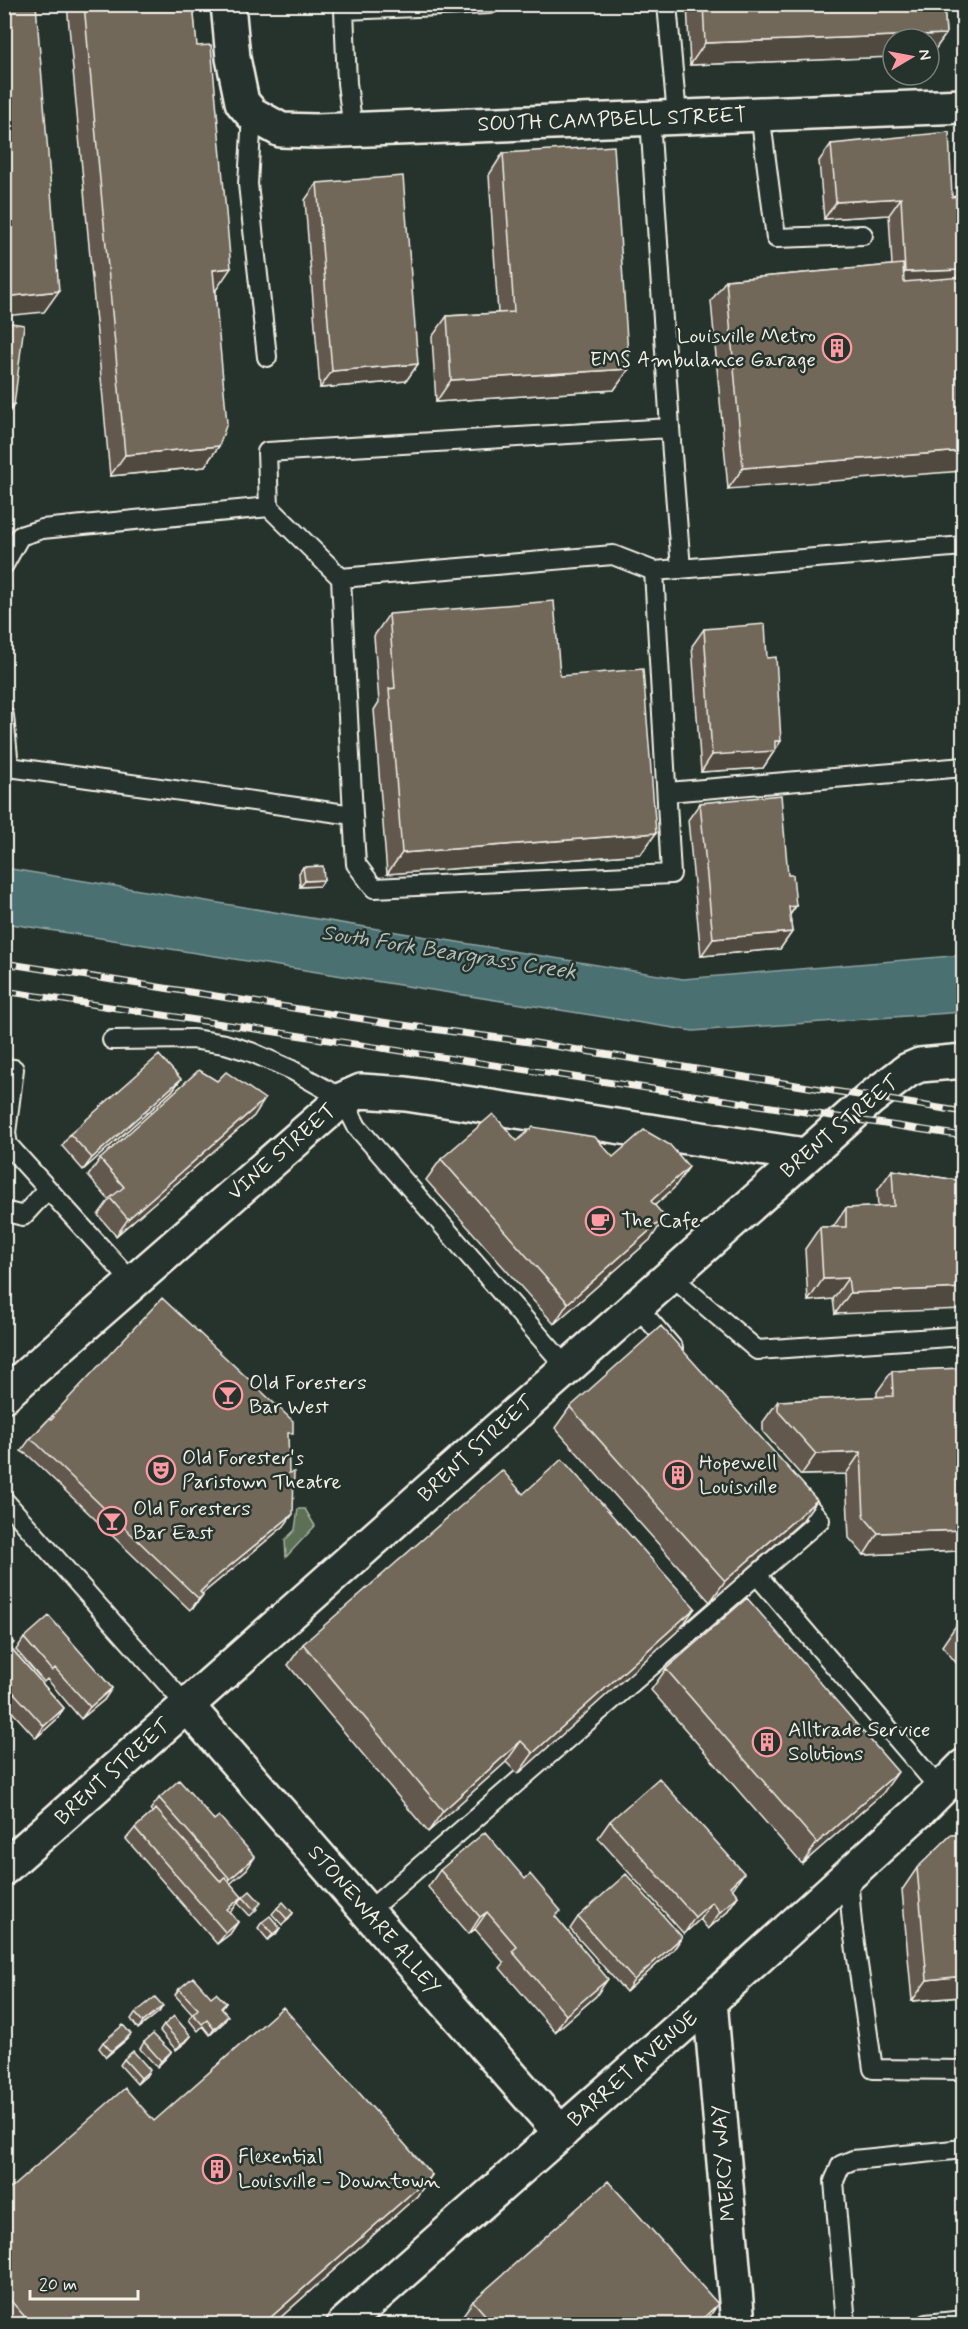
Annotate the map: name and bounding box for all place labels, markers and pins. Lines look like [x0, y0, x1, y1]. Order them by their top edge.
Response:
place label: Louisville Metro EMS Ambulance Garage [590, 322, 816, 374]
building icon: Louisville Metro EMS Ambulance Garage [821, 332, 853, 364]
cafe icon: The Cafe [584, 1205, 616, 1237]
place label: The Cafe [621, 1207, 701, 1235]
place label: Old Foresters Bar West [249, 1369, 367, 1421]
bar icon: Old Foresters Bar West [212, 1379, 244, 1411]
place label: Old Forester's Paristown Theatre [182, 1444, 341, 1496]
place label: Hopewell Louisville [699, 1449, 777, 1501]
theatre icon: Old Forester's Paristown Theatre [145, 1454, 177, 1486]
building icon: Hopewell Louisville [662, 1459, 694, 1491]
place label: Old Foresters Bar East [133, 1495, 251, 1547]
bar icon: Old Foresters Bar East [96, 1505, 128, 1537]
place label: Alltrade Service Solutions [788, 1716, 931, 1768]
building icon: Alltrade Service Solutions [751, 1726, 783, 1758]
place label: Flexential Louisville - Downtown [238, 2143, 441, 2195]
building icon: Flexential Louisville - Downtown [201, 2153, 233, 2185]

